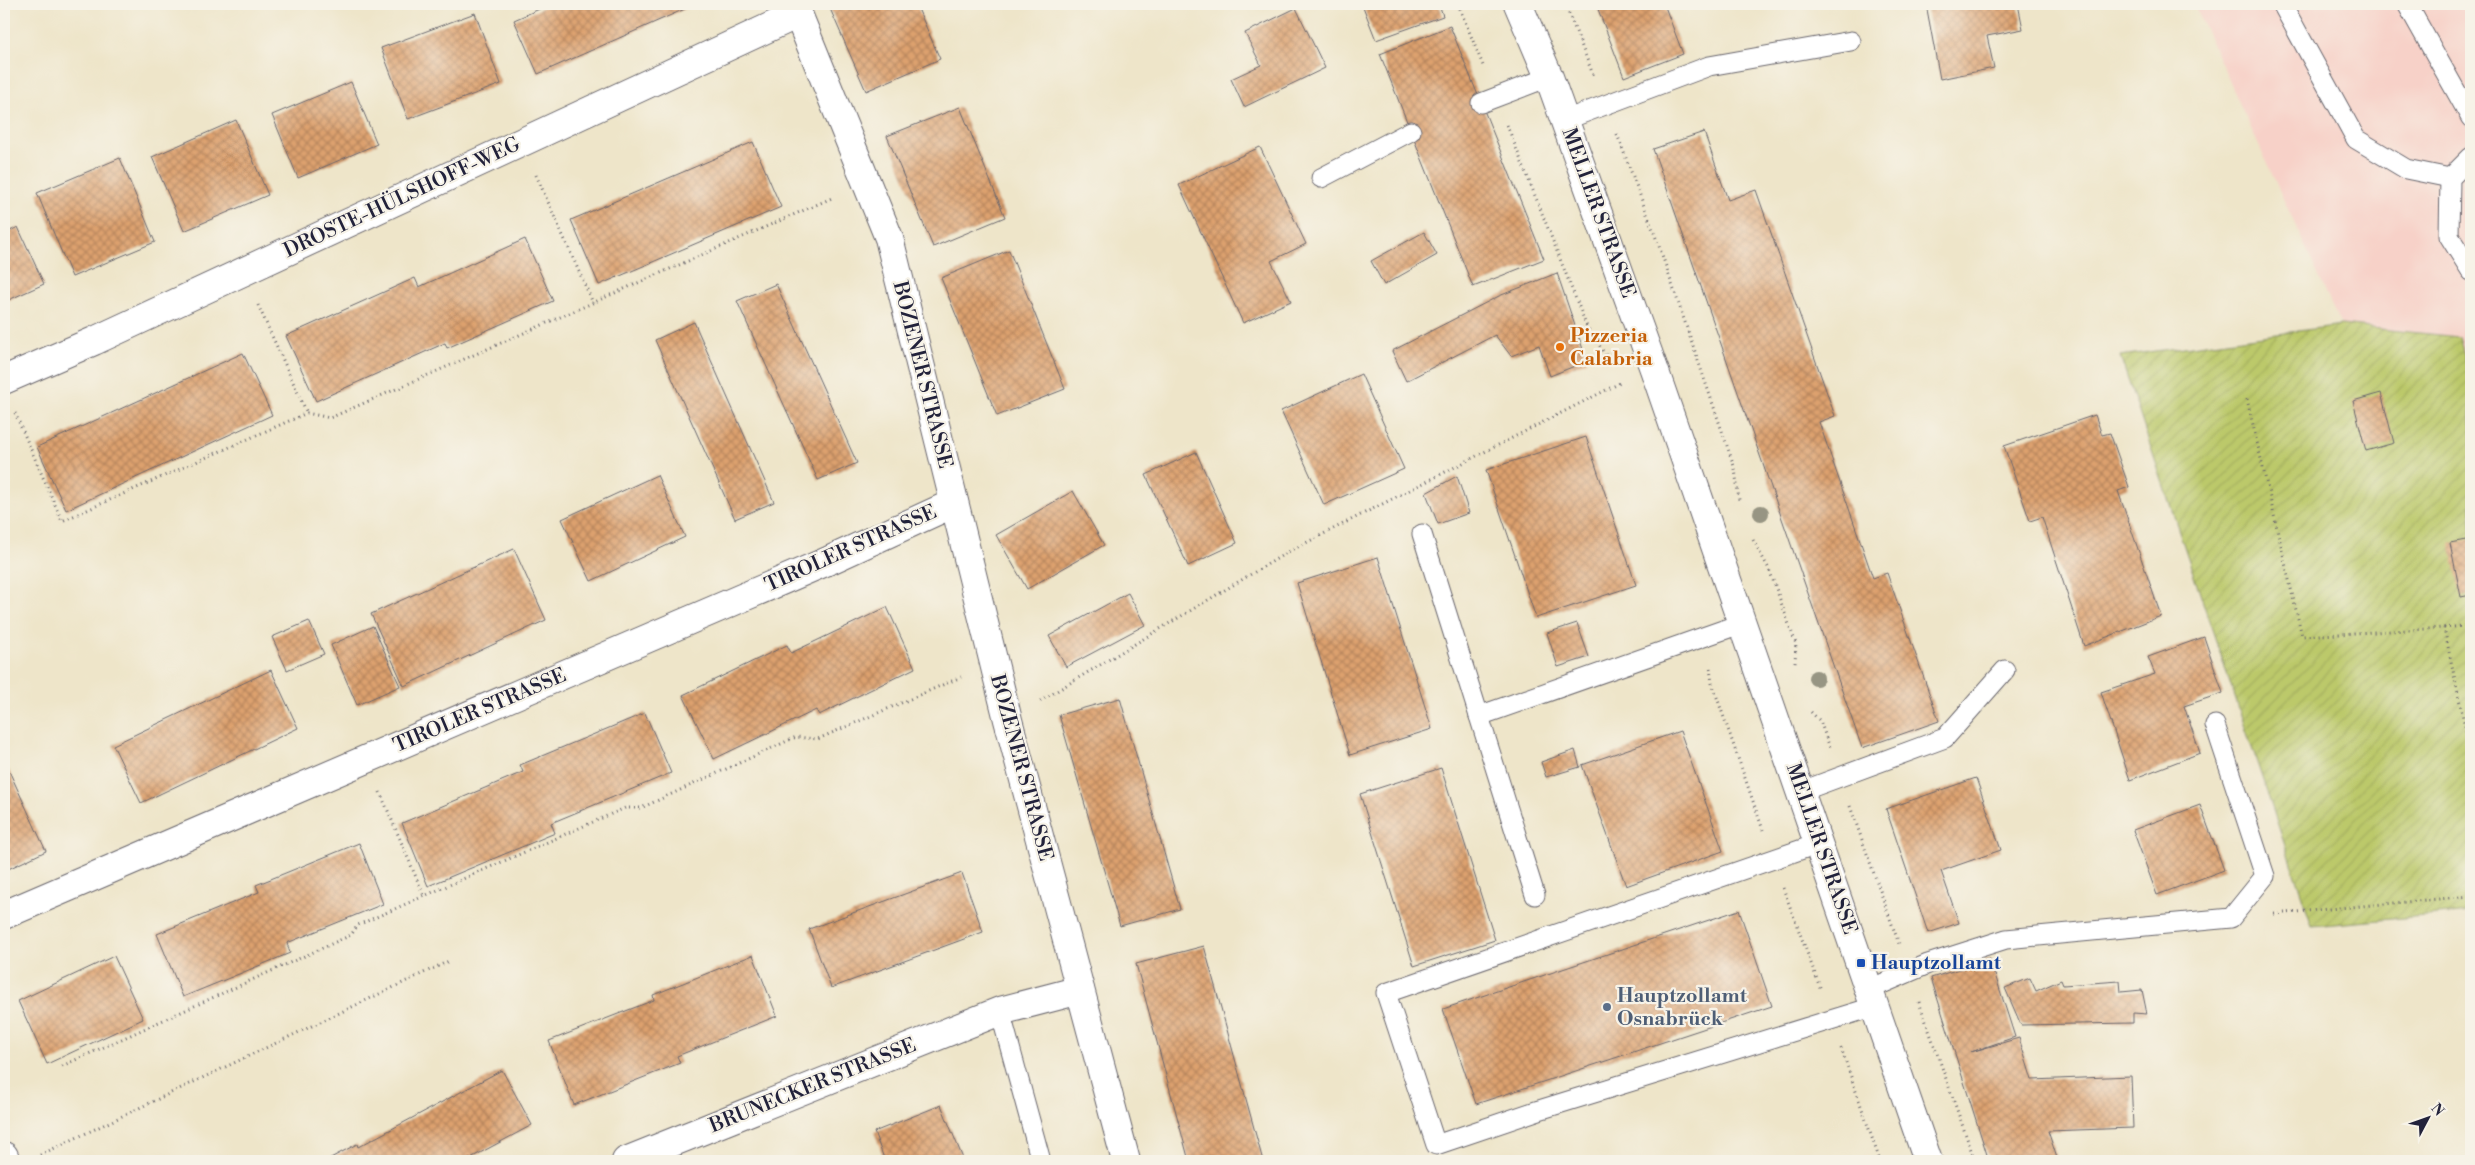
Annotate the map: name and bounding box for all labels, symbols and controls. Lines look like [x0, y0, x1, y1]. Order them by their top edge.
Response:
street label: MELLER STRASSE [1556, 125, 1640, 301]
street label: DROSTE-HÜLSHOFF-WEG [279, 131, 524, 264]
street label: BOZENER STRASSE [886, 278, 957, 471]
place label: Pizzeria Calabria [1570, 324, 1653, 372]
marker: Pizzeria Calabria [1554, 341, 1566, 353]
street label: TIROLER STRASSE [761, 500, 941, 598]
street label: TIROLER STRASSE [390, 663, 570, 759]
street label: BOZENER STRASSE [984, 671, 1058, 864]
street label: MELLER STRASSE [1780, 760, 1862, 938]
place label: Hauptzollamt [1871, 951, 2002, 976]
marker: Hauptzollamt [1855, 957, 1867, 969]
place label: Hauptzollamt Osnabrück [1617, 984, 1748, 1032]
marker: Hauptzollamt Osnabrück [1601, 1001, 1613, 1013]
street label: BRUNECKER STRASSE [705, 1033, 920, 1139]
north arrow [2402, 1092, 2452, 1142]
text: N [2427, 1100, 2447, 1120]

